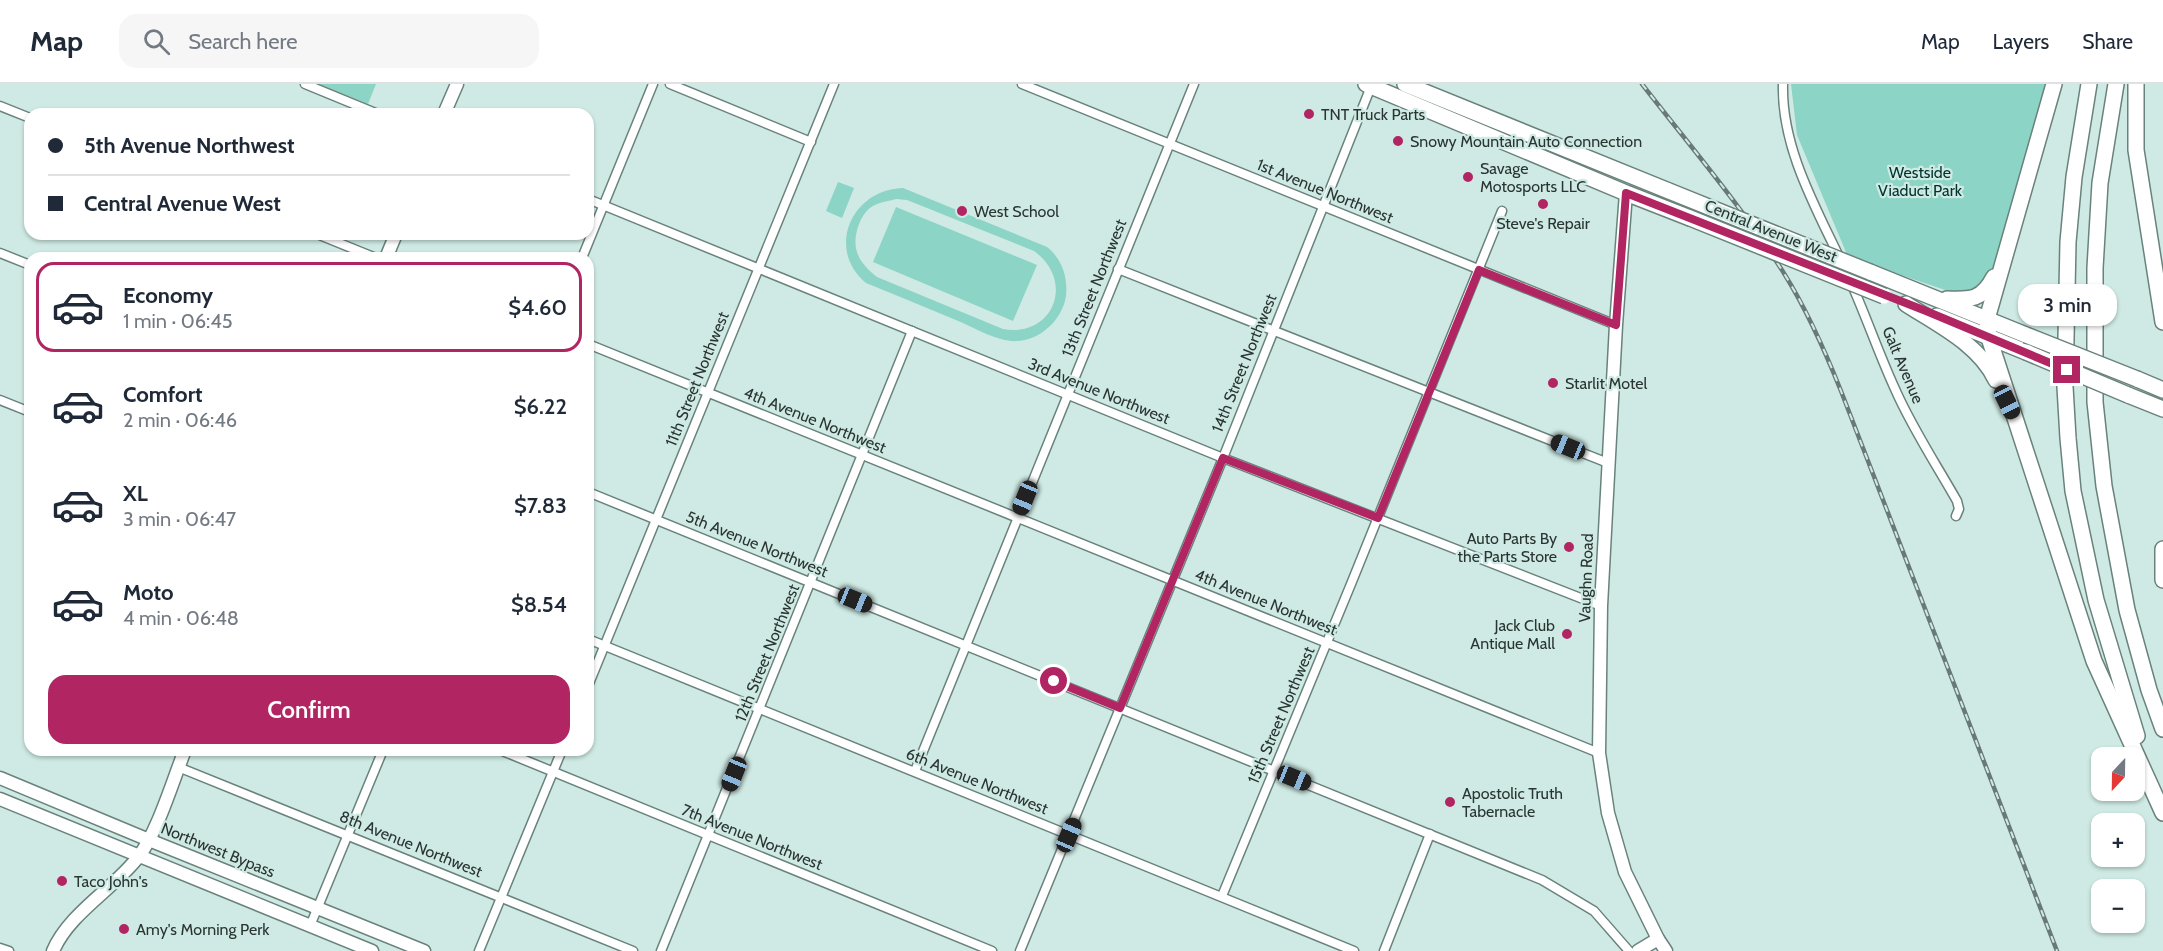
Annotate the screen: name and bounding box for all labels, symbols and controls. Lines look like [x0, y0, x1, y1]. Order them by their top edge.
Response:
search box [119, 14, 539, 68]
text: Map [30, 24, 83, 58]
icon: search [140, 25, 173, 58]
text: Search here [188, 28, 297, 55]
text: Map [1921, 29, 1960, 54]
text: Layers [1993, 29, 2049, 54]
text: Share [2082, 29, 2133, 54]
place label: TNT Truck Parts [1321, 105, 1426, 124]
marker: TNT Truck Parts [1302, 107, 1316, 121]
text: 5th Avenue Northwest [84, 132, 295, 159]
place label: Snowy Mountain Auto Connection [1410, 132, 1642, 151]
marker: Snowy Mountain Auto Connection [1391, 134, 1405, 148]
street label: 1st Avenue Northwest [1254, 155, 1397, 227]
place label: Savage Motosports LLC [1480, 159, 1586, 196]
park label: Westside Viaduct Park [1878, 163, 1963, 200]
marker: Savage Motosports LLC [1461, 170, 1475, 184]
text: Central Avenue West [84, 190, 281, 217]
street label: Central Avenue West [1702, 196, 1841, 266]
marker: Steve's Repair [1536, 197, 1550, 211]
place label: West School [974, 202, 1059, 221]
marker: West School [955, 204, 969, 218]
place label: Steve's Repair [1496, 214, 1591, 233]
street label: 13th Street Northwest [1058, 216, 1131, 360]
icon: car [51, 280, 105, 334]
text: Economy [123, 282, 213, 309]
callout: 3 min [2018, 283, 2116, 325]
street label: 14th Street Northwest [1208, 291, 1281, 435]
text: 3 min [2043, 293, 2092, 317]
text: $4.60 [508, 294, 567, 321]
street label: 11th Street Northwest [661, 308, 733, 449]
text: 1 min · 06:45 [123, 309, 233, 333]
street label: Galt Avenue [1878, 324, 1928, 406]
street label: 3rd Avenue Northwest [1025, 354, 1173, 428]
route end [2053, 356, 2080, 383]
place label: Starlit Motel [1565, 374, 1647, 393]
marker: Starlit Motel [1546, 376, 1560, 390]
icon: car [51, 379, 105, 433]
text: Comfort [123, 381, 202, 408]
car [1991, 382, 2023, 422]
street label: 4th Avenue Northwest [741, 383, 889, 457]
text: $6.22 [514, 393, 567, 420]
text: 2 min · 06:46 [123, 408, 237, 432]
car [1548, 432, 1588, 462]
icon: car [51, 478, 105, 532]
car [1010, 478, 1040, 518]
text: XL [123, 480, 148, 507]
text: $7.83 [514, 492, 567, 519]
text: 3 min · 06:47 [123, 507, 236, 531]
street label: 5th Avenue Northwest [683, 507, 831, 581]
place label: Auto Parts By the Parts Store [1458, 529, 1557, 566]
street label: Vaughn Road [1575, 533, 1597, 623]
marker: Auto Parts By the Parts Store [1562, 540, 1576, 554]
street label: 4th Avenue Northwest [1192, 565, 1340, 639]
icon: car [51, 577, 105, 631]
text: Moto [123, 579, 174, 606]
street label: 12th Street Northwest [731, 581, 803, 724]
car [835, 585, 875, 615]
text: $8.54 [511, 591, 567, 618]
text: 4 min · 06:48 [123, 606, 239, 630]
place label: Jack Club Antique Mall [1470, 616, 1555, 653]
marker: Jack Club Antique Mall [1560, 627, 1574, 641]
street label: 15th Street Northwest [1244, 643, 1319, 786]
route start [1040, 667, 1067, 694]
button: Confirm [48, 675, 570, 744]
street label: 6th Avenue Northwest [903, 744, 1051, 818]
north arrow [2091, 747, 2145, 801]
map controls [2091, 747, 2145, 933]
car [719, 754, 749, 794]
car [1274, 763, 1314, 793]
place label: Apostolic Truth Tabernacle [1462, 784, 1563, 821]
marker: Apostolic Truth Tabernacle [1443, 795, 1457, 809]
street label: 7th Avenue Northwest [679, 800, 826, 874]
street label: 8th Avenue Northwest [337, 807, 486, 882]
button: + [2091, 813, 2145, 867]
car [1054, 815, 1084, 855]
street label: Northwest Bypass [158, 818, 278, 882]
place label: Taco John's [74, 872, 148, 891]
marker: Taco John's [55, 874, 69, 888]
button: − [2091, 879, 2145, 933]
place label: Amy's Morning Perk [136, 920, 270, 939]
marker: Amy's Morning Perk [117, 922, 131, 936]

